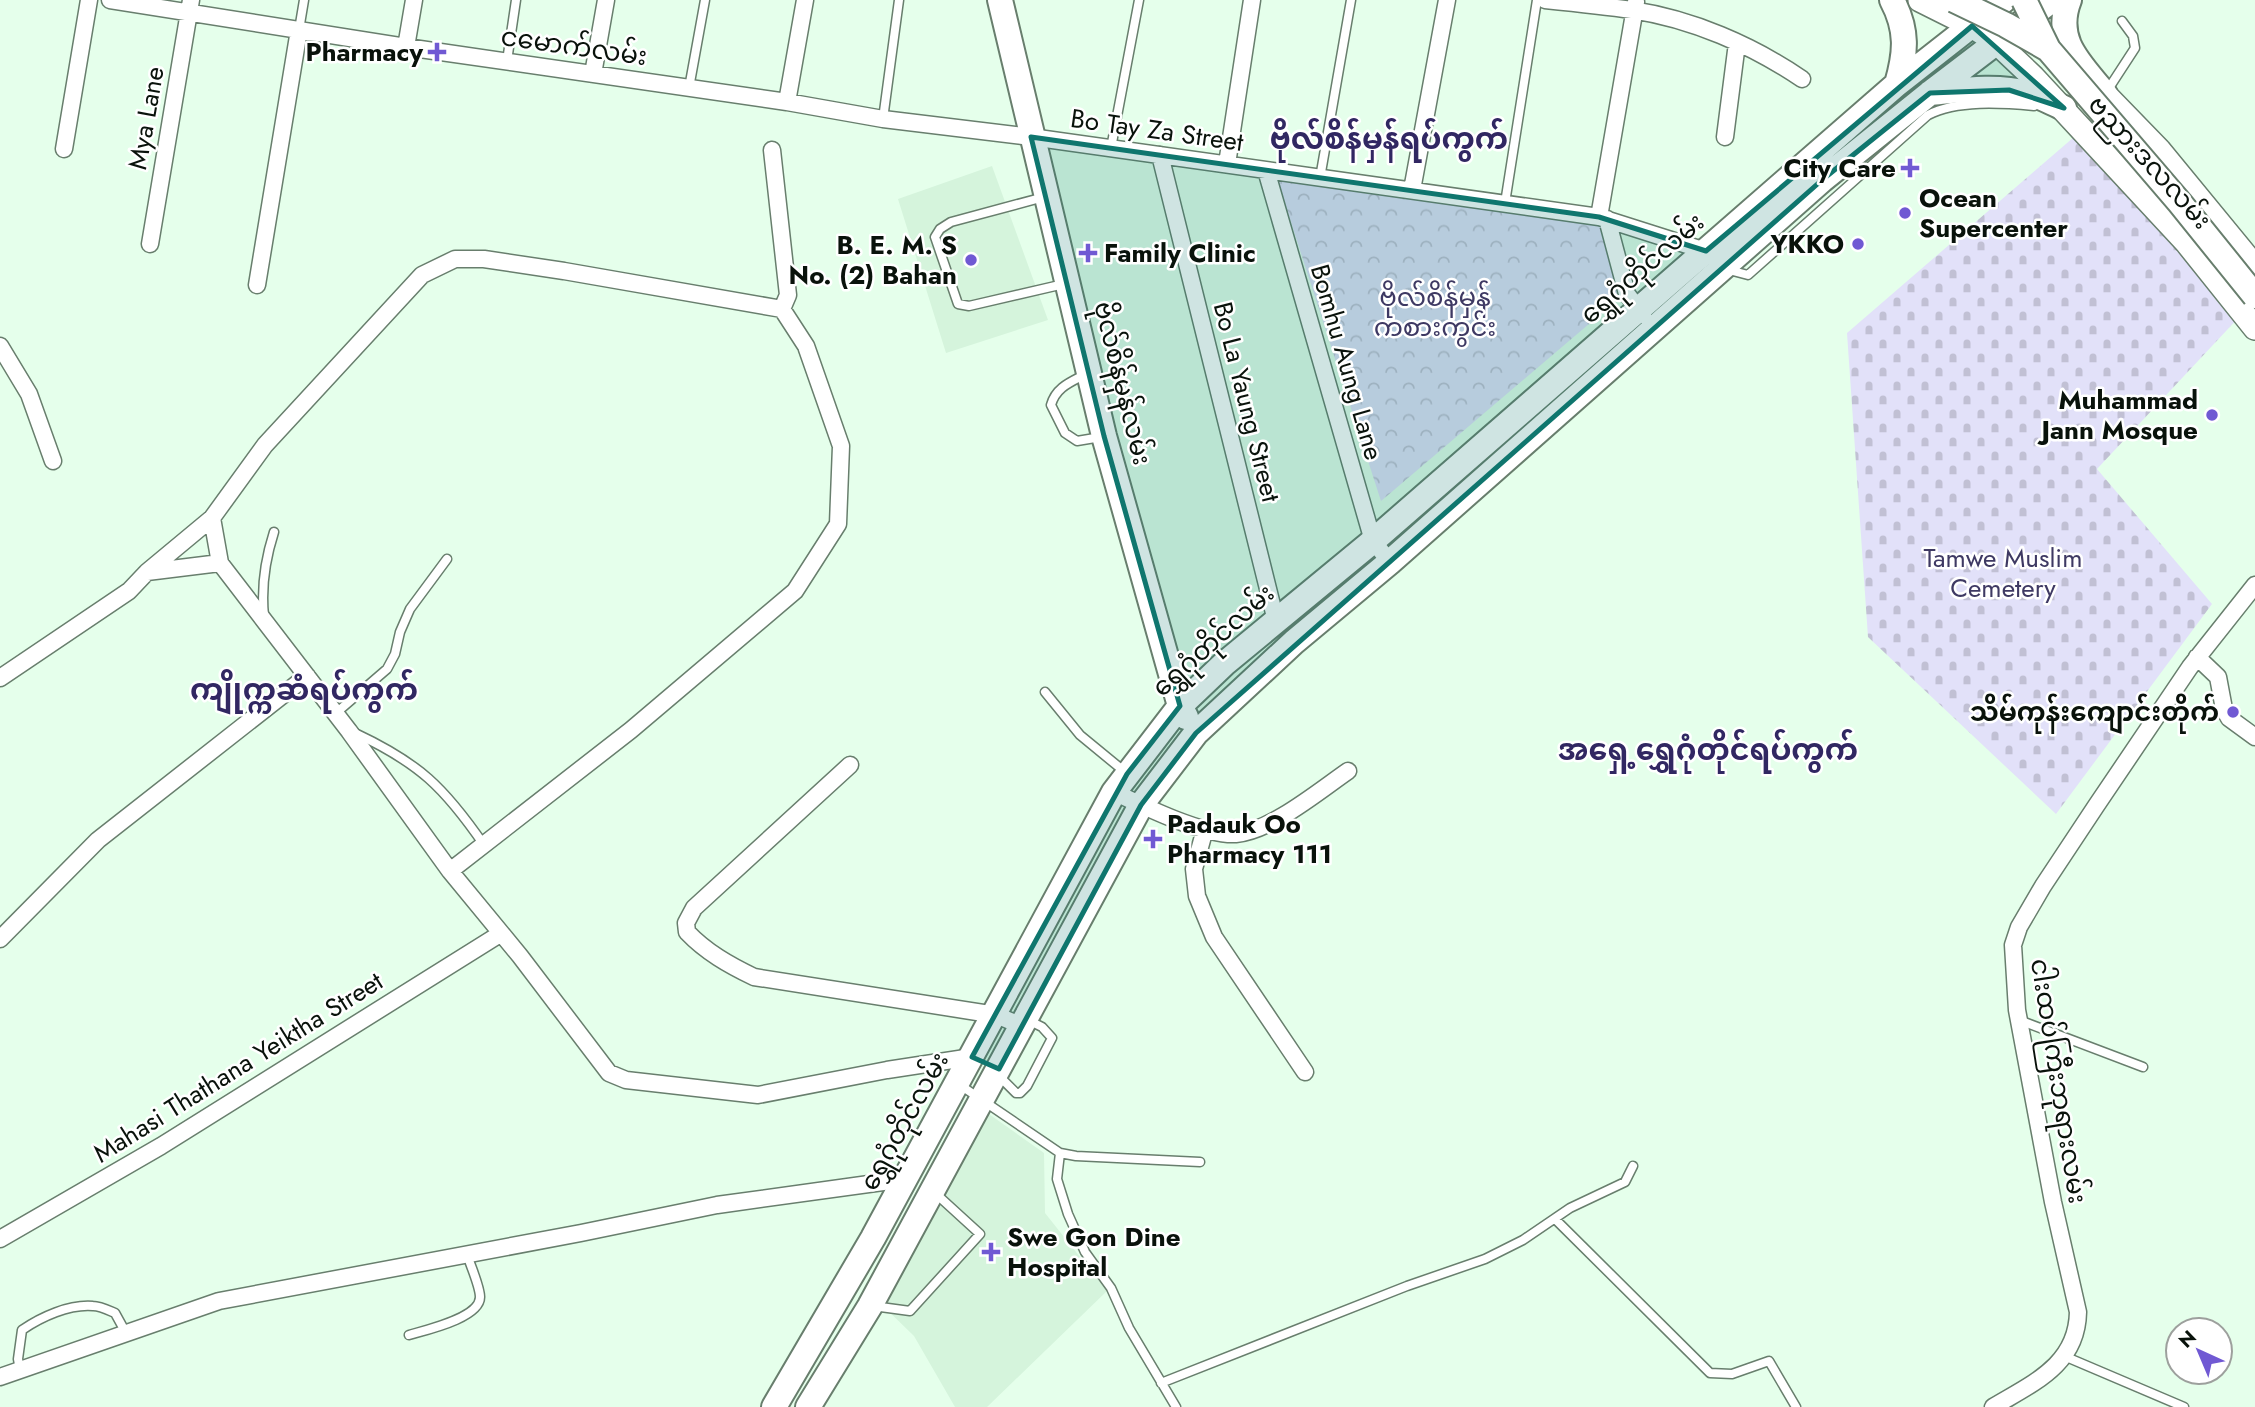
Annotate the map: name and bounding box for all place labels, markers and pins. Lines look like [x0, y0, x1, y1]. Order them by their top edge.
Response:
place label: Pharmacy [306, 33, 423, 71]
marker: Pharmacy [429, 44, 445, 60]
place label: City Care [1784, 149, 1896, 187]
marker: City Care [1902, 160, 1918, 176]
place label: Ocean Supercenter [1919, 179, 2068, 247]
marker: Ocean Supercenter [1897, 205, 1913, 221]
place label: YKKO [1769, 225, 1844, 263]
place label: B. E. M. S No. (2) Bahan [789, 226, 957, 294]
place label: Family Clinic [1104, 234, 1256, 272]
marker: YKKO [1850, 236, 1866, 252]
marker: Family Clinic [1078, 243, 1098, 263]
marker: B. E. M. S No. (2) Bahan [963, 252, 979, 268]
place label: Muhammad Jann Mosque [2036, 381, 2198, 449]
marker: Muhammad Jann Mosque [2204, 407, 2220, 423]
place label: သိမ်ကုန်းကျောင်းတိုက် [1970, 693, 2219, 734]
marker: သိမ်ကုန်းကျောင်းတိုက် [2225, 704, 2241, 720]
place label: Padauk Oo Pharmacy 111 [1167, 805, 1332, 873]
marker: Padauk Oo Pharmacy 111 [1145, 831, 1161, 847]
place label: Swe Gon Dine Hospital [1007, 1218, 1181, 1286]
marker: Swe Gon Dine Hospital [981, 1242, 1001, 1262]

